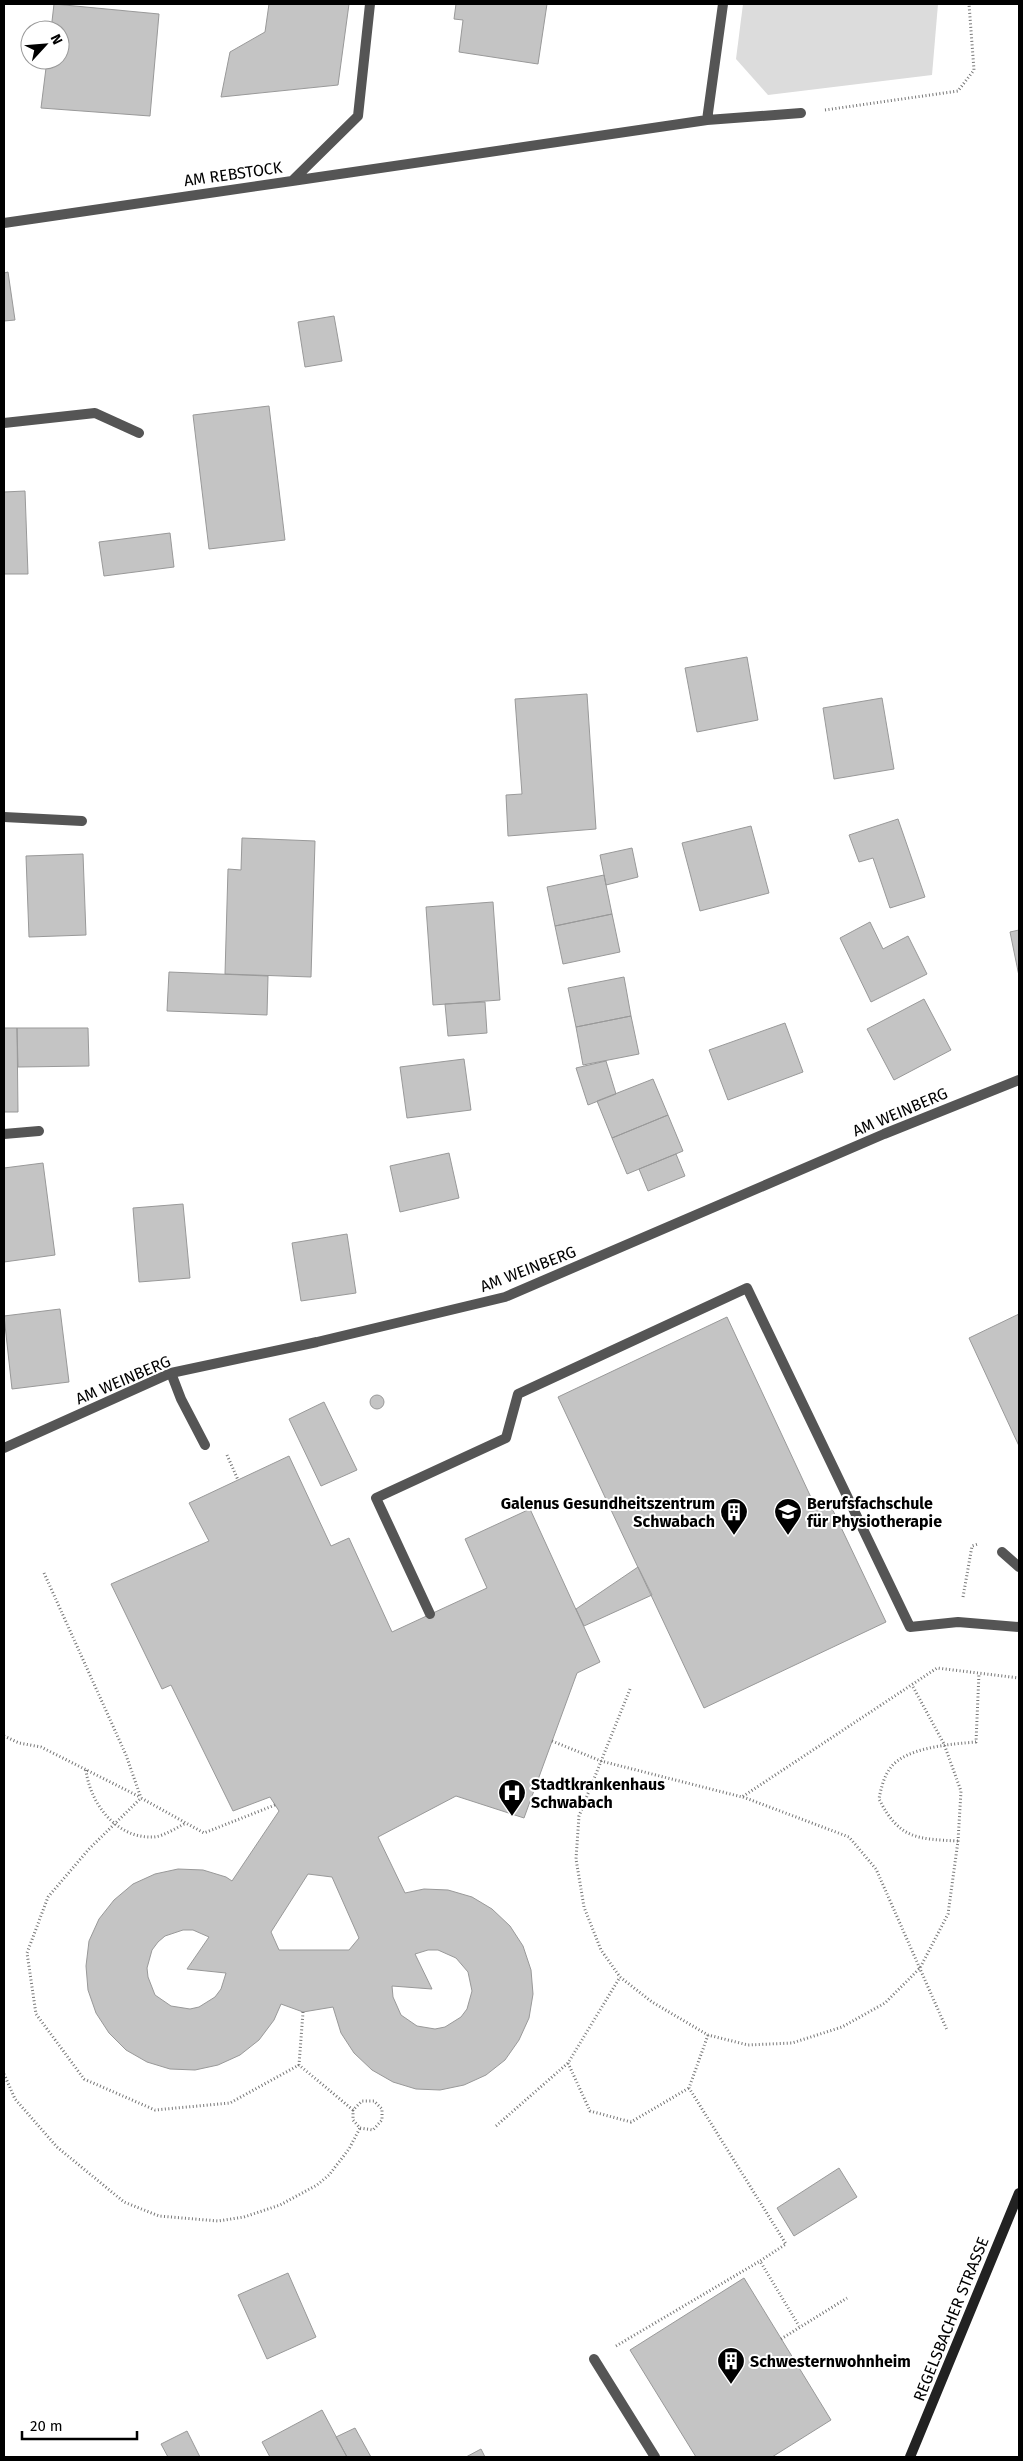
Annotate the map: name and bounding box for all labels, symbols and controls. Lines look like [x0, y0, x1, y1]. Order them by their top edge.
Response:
north arrow [20, 20, 70, 70]
text: N [47, 32, 66, 47]
street label: AM REBSTOCK [183, 158, 284, 190]
street label: AM WEINBERG [850, 1083, 950, 1141]
street label: AM WEINBERG [477, 1242, 579, 1296]
street label: AM WEINBERG [73, 1351, 173, 1409]
place label: Galenus Gesundheitszentrum Schwabach [501, 1494, 715, 1531]
place label: Berufsfachschule für Physiotherapie [807, 1494, 942, 1531]
building icon: Galenus Gesundheitszentrum Schwabach [719, 1497, 749, 1536]
school or university icon: Berufsfachschule für Physiotherapie [773, 1497, 803, 1536]
place label: Stadtkrankenhaus Schwabach [531, 1775, 665, 1812]
hospital icon: Stadtkrankenhaus Schwabach [497, 1778, 527, 1817]
street label: REGELSBACHER STRASSE [909, 2234, 993, 2404]
building icon: Schwesternwohnheim [716, 2346, 746, 2385]
place label: Schwesternwohnheim [750, 2352, 911, 2371]
scale bar [22, 2408, 138, 2440]
text: 20 m [30, 2417, 63, 2435]

